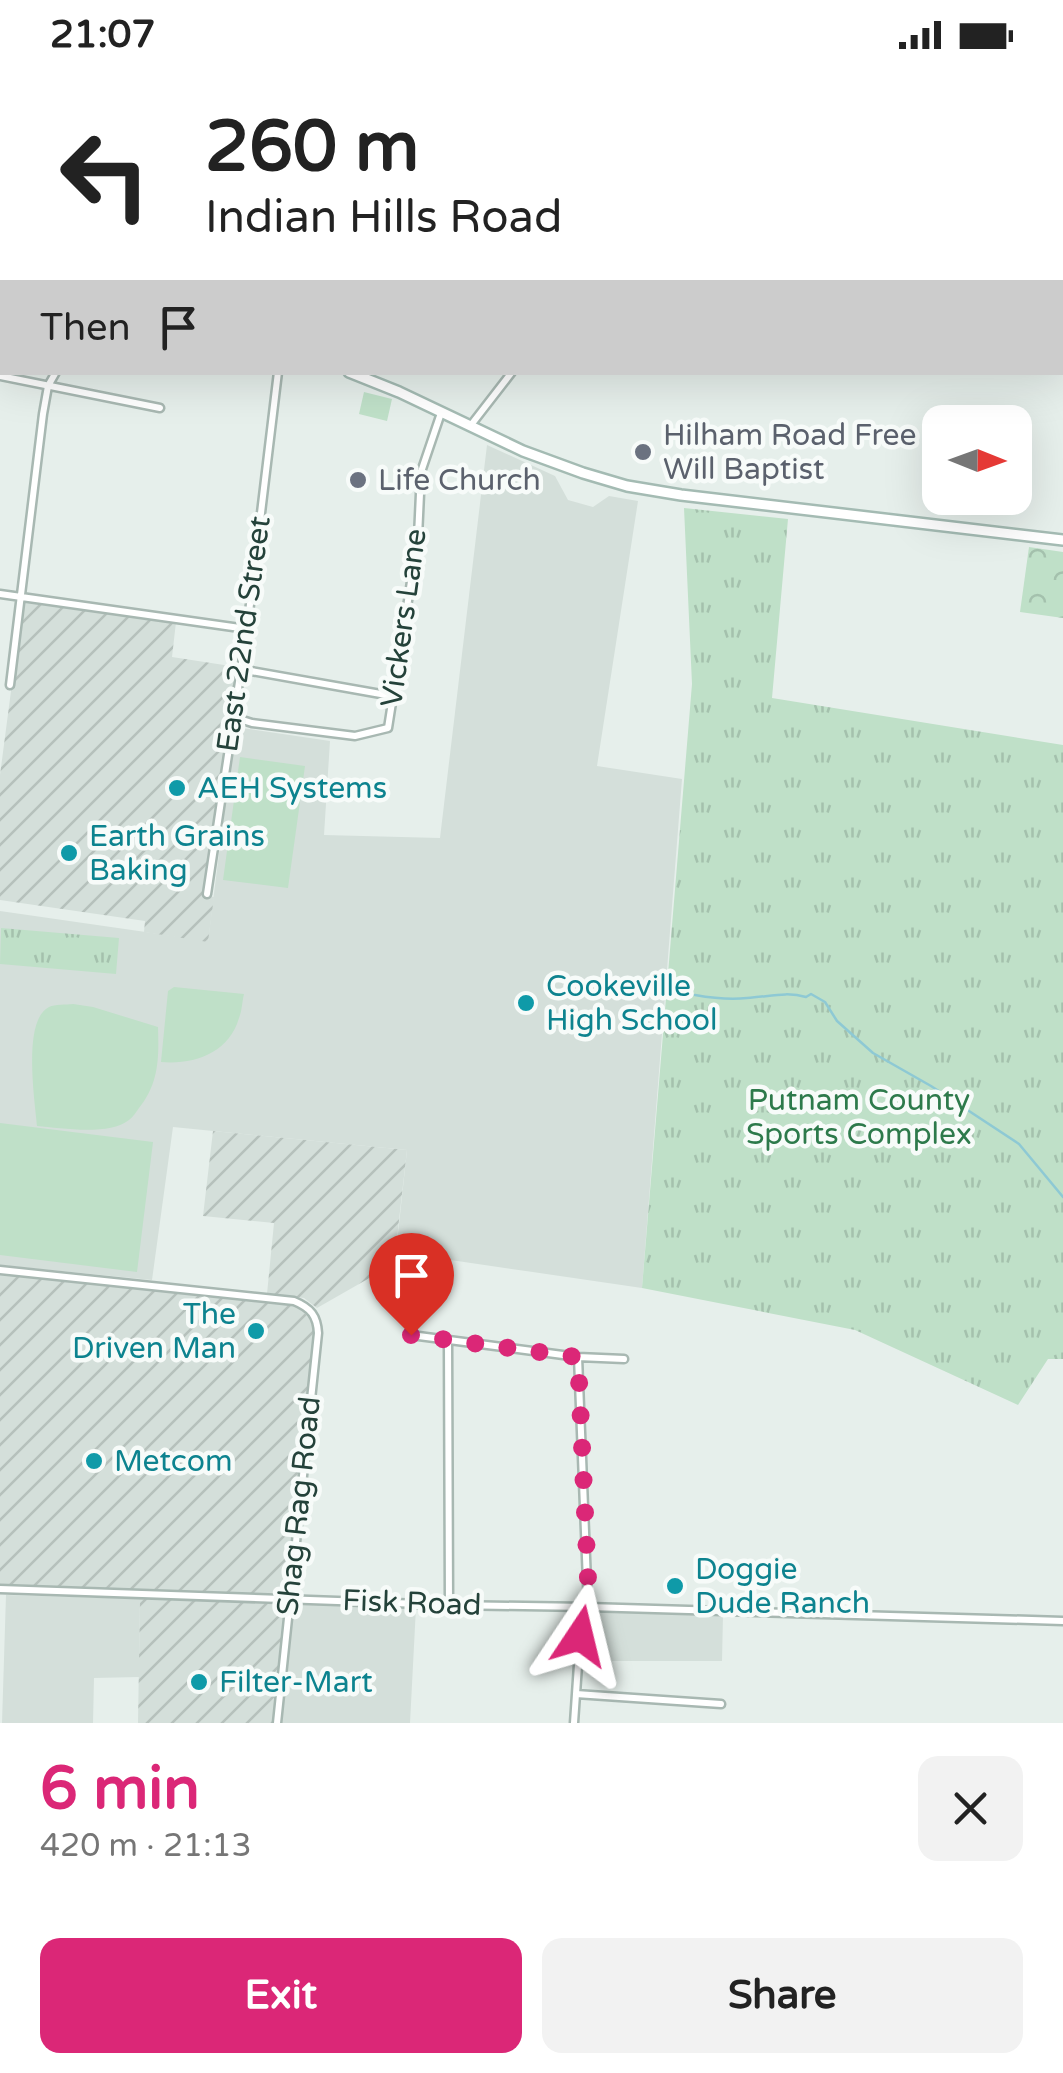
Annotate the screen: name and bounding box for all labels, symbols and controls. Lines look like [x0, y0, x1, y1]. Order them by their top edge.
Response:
text: 21:07 [50, 12, 155, 58]
text: 260 m [205, 106, 419, 190]
icon: left [40, 110, 170, 240]
text: Indian Hills Road [205, 191, 562, 245]
icon: arrive [151, 300, 206, 355]
text: Then [40, 305, 131, 351]
north arrow [922, 405, 1032, 515]
map controls [922, 405, 1032, 515]
place label: Hilham Road Free Will Baptist [663, 417, 916, 488]
marker: Hilham Road Free Will Baptist [632, 441, 654, 463]
place label: Life Church [378, 462, 541, 499]
marker: Life Church [347, 469, 369, 491]
street label: East 22nd Street [209, 514, 279, 754]
street label: Vickers Lane [373, 526, 435, 710]
place label: AEH Systems [197, 770, 387, 807]
marker: AEH Systems [166, 777, 188, 799]
place label: Earth Grains Baking [89, 818, 265, 889]
marker: Earth Grains Baking [58, 842, 80, 864]
place label: Cookeville High School [546, 968, 718, 1039]
marker: Cookeville High School [515, 992, 537, 1014]
park label: Putnam County Sports Complex [746, 1082, 972, 1153]
pin [369, 1233, 454, 1336]
icon: arrive [384, 1248, 439, 1303]
place label: The Driven Man [72, 1296, 236, 1367]
marker: The Driven Man [245, 1320, 267, 1342]
street label: Shag Rag Road [269, 1394, 329, 1618]
place label: Metcom [114, 1443, 232, 1480]
marker: Metcom [83, 1450, 105, 1472]
place label: Doggie Dude Ranch [695, 1551, 870, 1622]
marker: Doggie Dude Ranch [664, 1575, 686, 1597]
street label: Fisk Road [342, 1582, 482, 1624]
position arrow [528, 1584, 632, 1688]
place label: Filter-Mart [219, 1664, 373, 1701]
marker: Filter-Mart [188, 1671, 210, 1693]
text: 6 min [40, 1753, 200, 1825]
button: close [918, 1756, 1023, 1861]
text: 420 m · 21:13 [40, 1827, 252, 1865]
button: Exit [40, 1938, 522, 2053]
button: Share [542, 1938, 1023, 2053]

